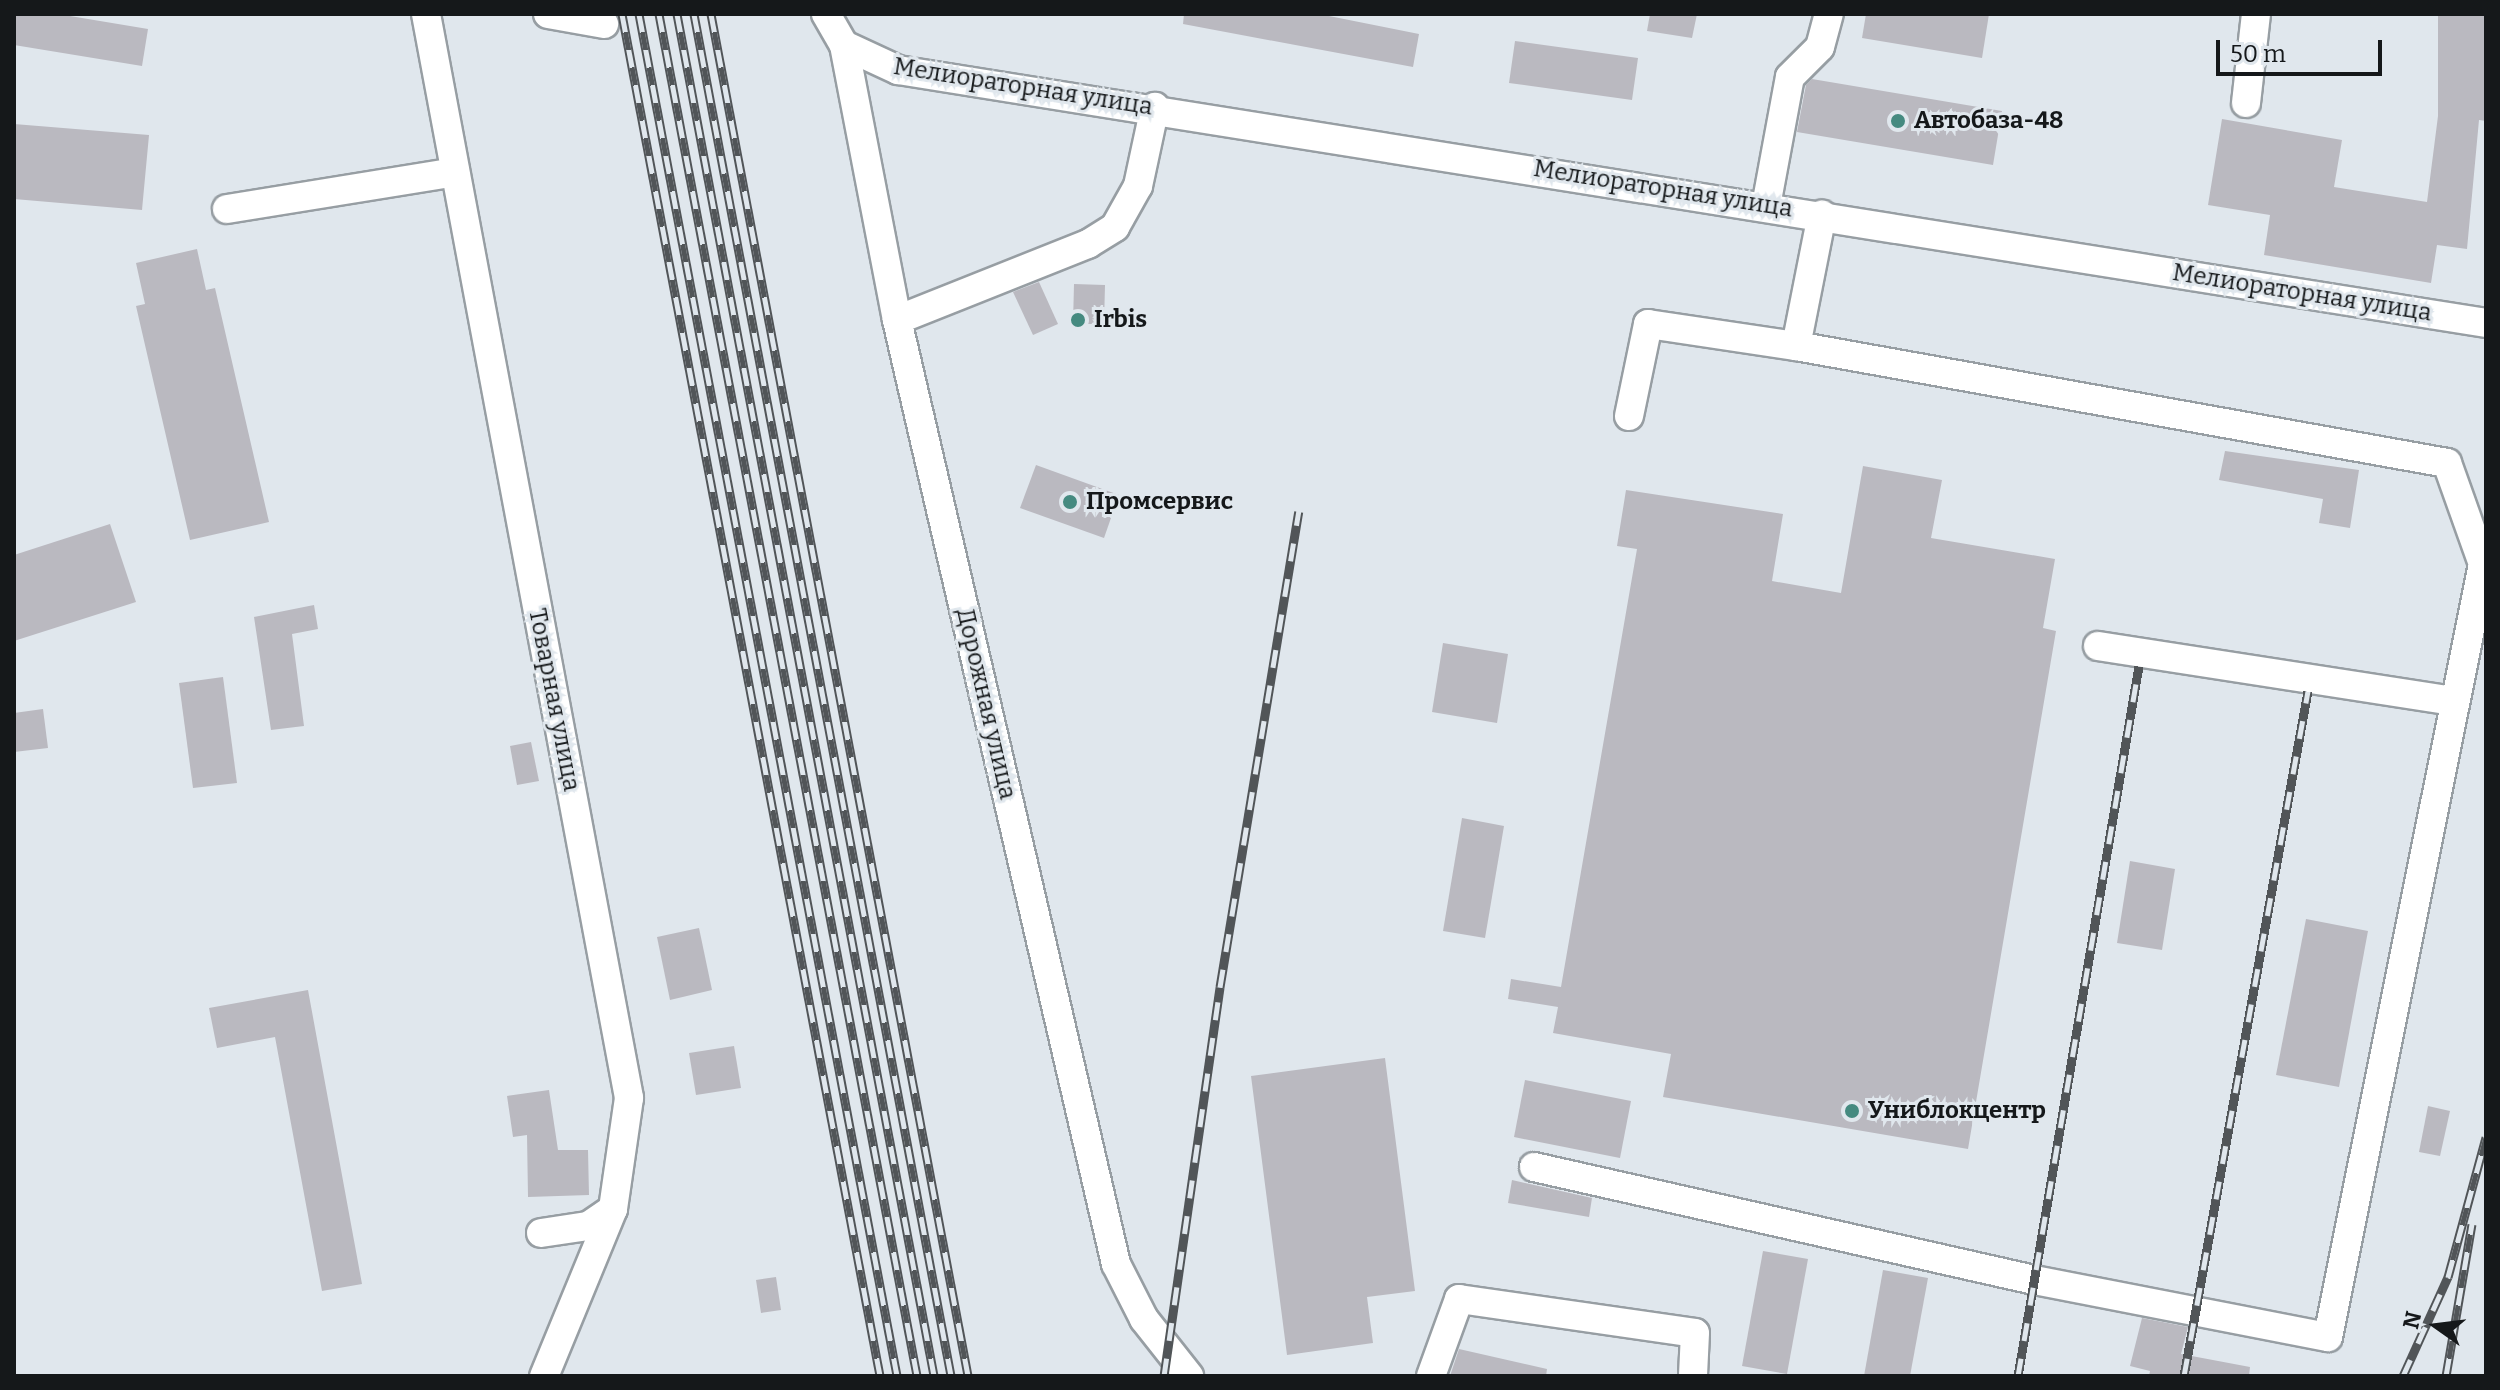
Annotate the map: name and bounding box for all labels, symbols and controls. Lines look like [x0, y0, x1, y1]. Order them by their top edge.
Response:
scale bar [2220, 24, 2386, 74]
text: 50 m [2230, 40, 2286, 68]
street label: Мелиораторная улица [891, 52, 1155, 122]
place label: Автобаза-48 [1914, 107, 2064, 135]
marker: Автобаза-48 [1889, 112, 1907, 130]
street label: Мелиораторная улица [1531, 154, 1795, 224]
street label: Мелиораторная улица [2170, 258, 2434, 328]
place label: Irbis [1094, 306, 1147, 334]
marker: Irbis [1069, 311, 1087, 329]
place label: Промсервис [1086, 488, 1233, 516]
marker: Промсервис [1061, 493, 1079, 511]
street label: Товарная улица [522, 606, 586, 794]
street label: Дорожная улица [950, 606, 1022, 802]
place label: Униблокцентр [1868, 1097, 2046, 1125]
marker: Униблокцентр [1843, 1102, 1861, 1120]
north arrow [2396, 1286, 2476, 1366]
text: N [2397, 1309, 2427, 1332]

